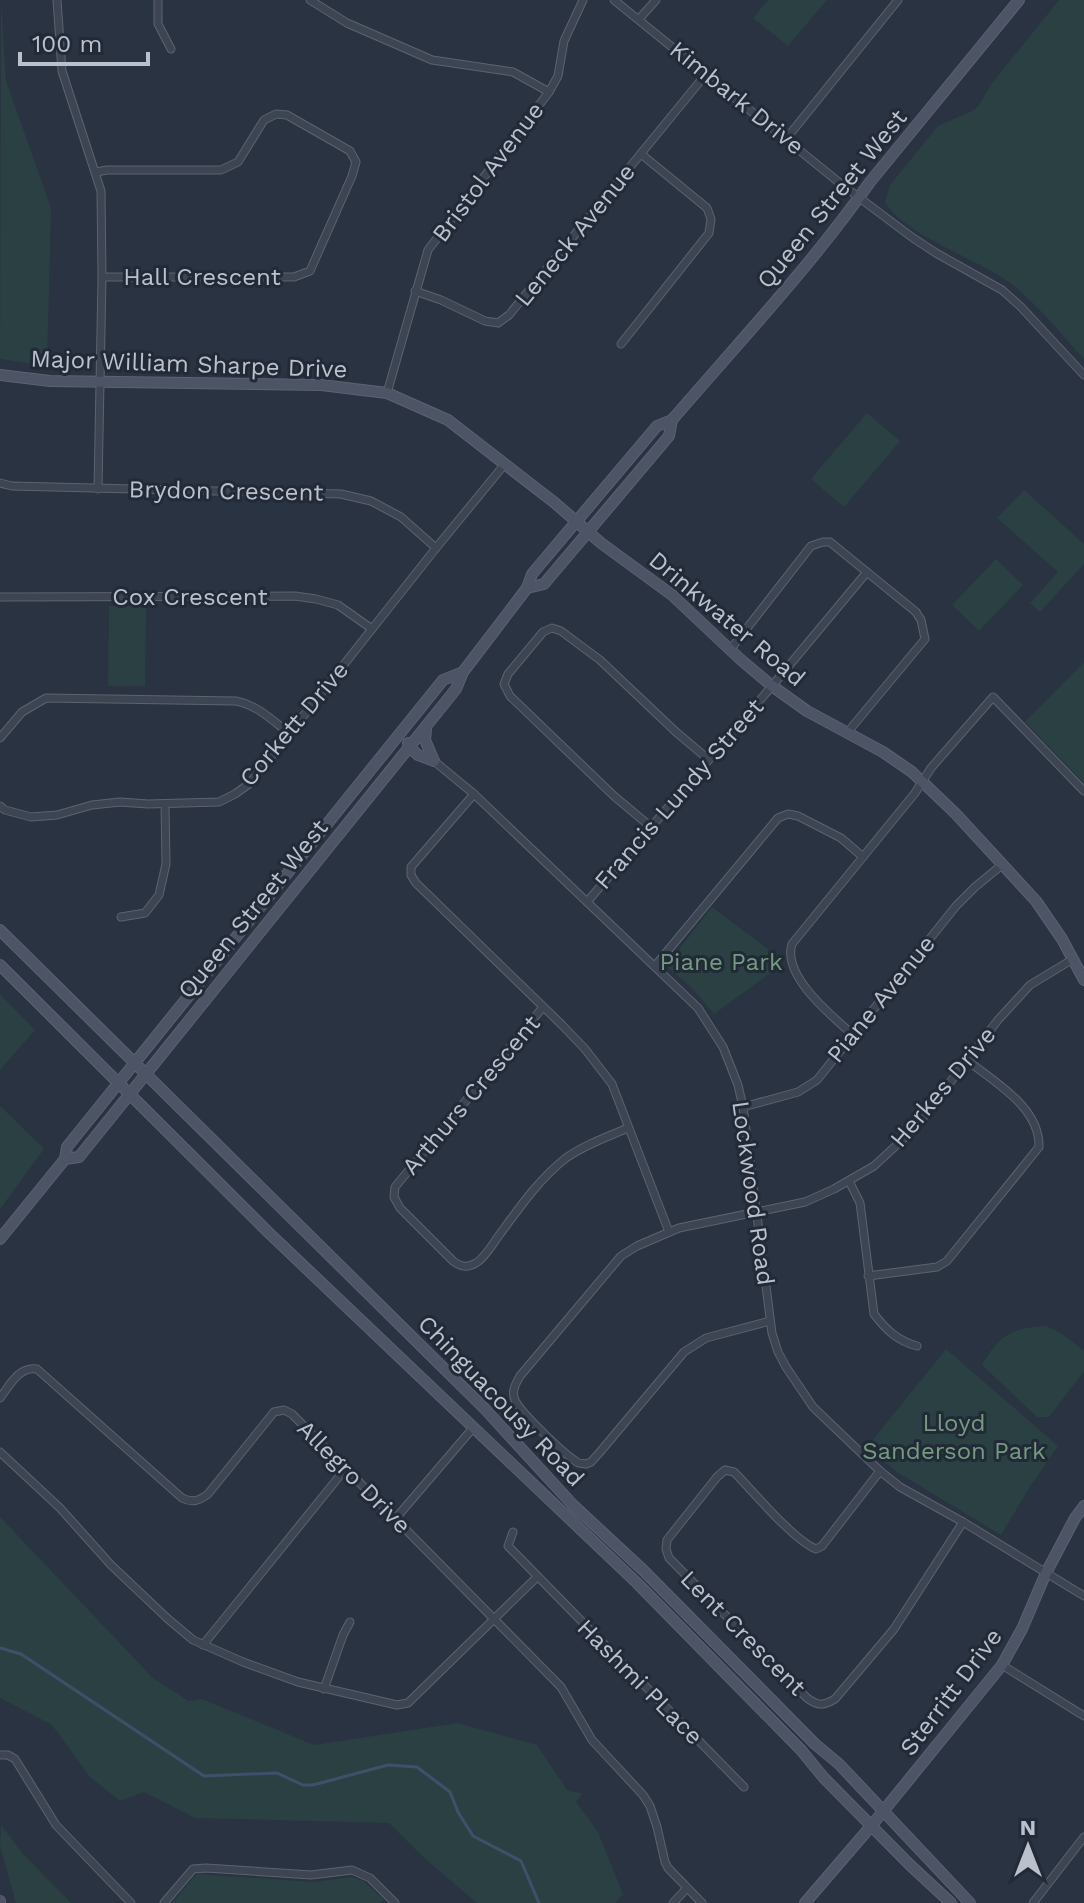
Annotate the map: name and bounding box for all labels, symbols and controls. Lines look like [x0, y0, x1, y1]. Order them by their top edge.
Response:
scale bar [20, 16, 148, 66]
text: 100 m [32, 30, 102, 58]
street label: Kimbark Drive [664, 35, 810, 161]
street label: Bristol Avenue [426, 97, 550, 247]
street label: Queen Street West [751, 104, 913, 294]
street label: Leneck Avenue [509, 158, 641, 312]
street label: Hall Crescent [123, 263, 281, 291]
street label: Major William Sharpe Drive [30, 344, 348, 384]
street label: Brydon Crescent [128, 475, 324, 507]
street label: Drinkwater Road [643, 546, 811, 692]
street label: Cox Crescent [112, 583, 268, 611]
street label: Corkett Drive [234, 656, 354, 792]
street label: Francis Lundy Street [589, 693, 769, 895]
street label: Queen Street West [172, 814, 334, 1004]
street label: Piane Avenue [821, 930, 941, 1068]
park label: Piane Park [659, 948, 783, 976]
street label: Arthurs Crescent [396, 1010, 546, 1180]
street label: Herkes Drive [885, 1021, 1001, 1153]
street label: Lockwood Road [726, 1099, 780, 1287]
street label: Chinguacousy Road [412, 1310, 590, 1492]
park label: Lloyd Sanderson Park [862, 1409, 1046, 1465]
street label: Allegro Drive [291, 1414, 417, 1540]
street label: Lent Crescent [675, 1565, 811, 1701]
street label: Hashmi PLace [571, 1613, 709, 1751]
street label: Sterritt Drive [894, 1623, 1008, 1761]
north arrow [988, 1807, 1068, 1887]
text: N [1020, 1815, 1036, 1840]

